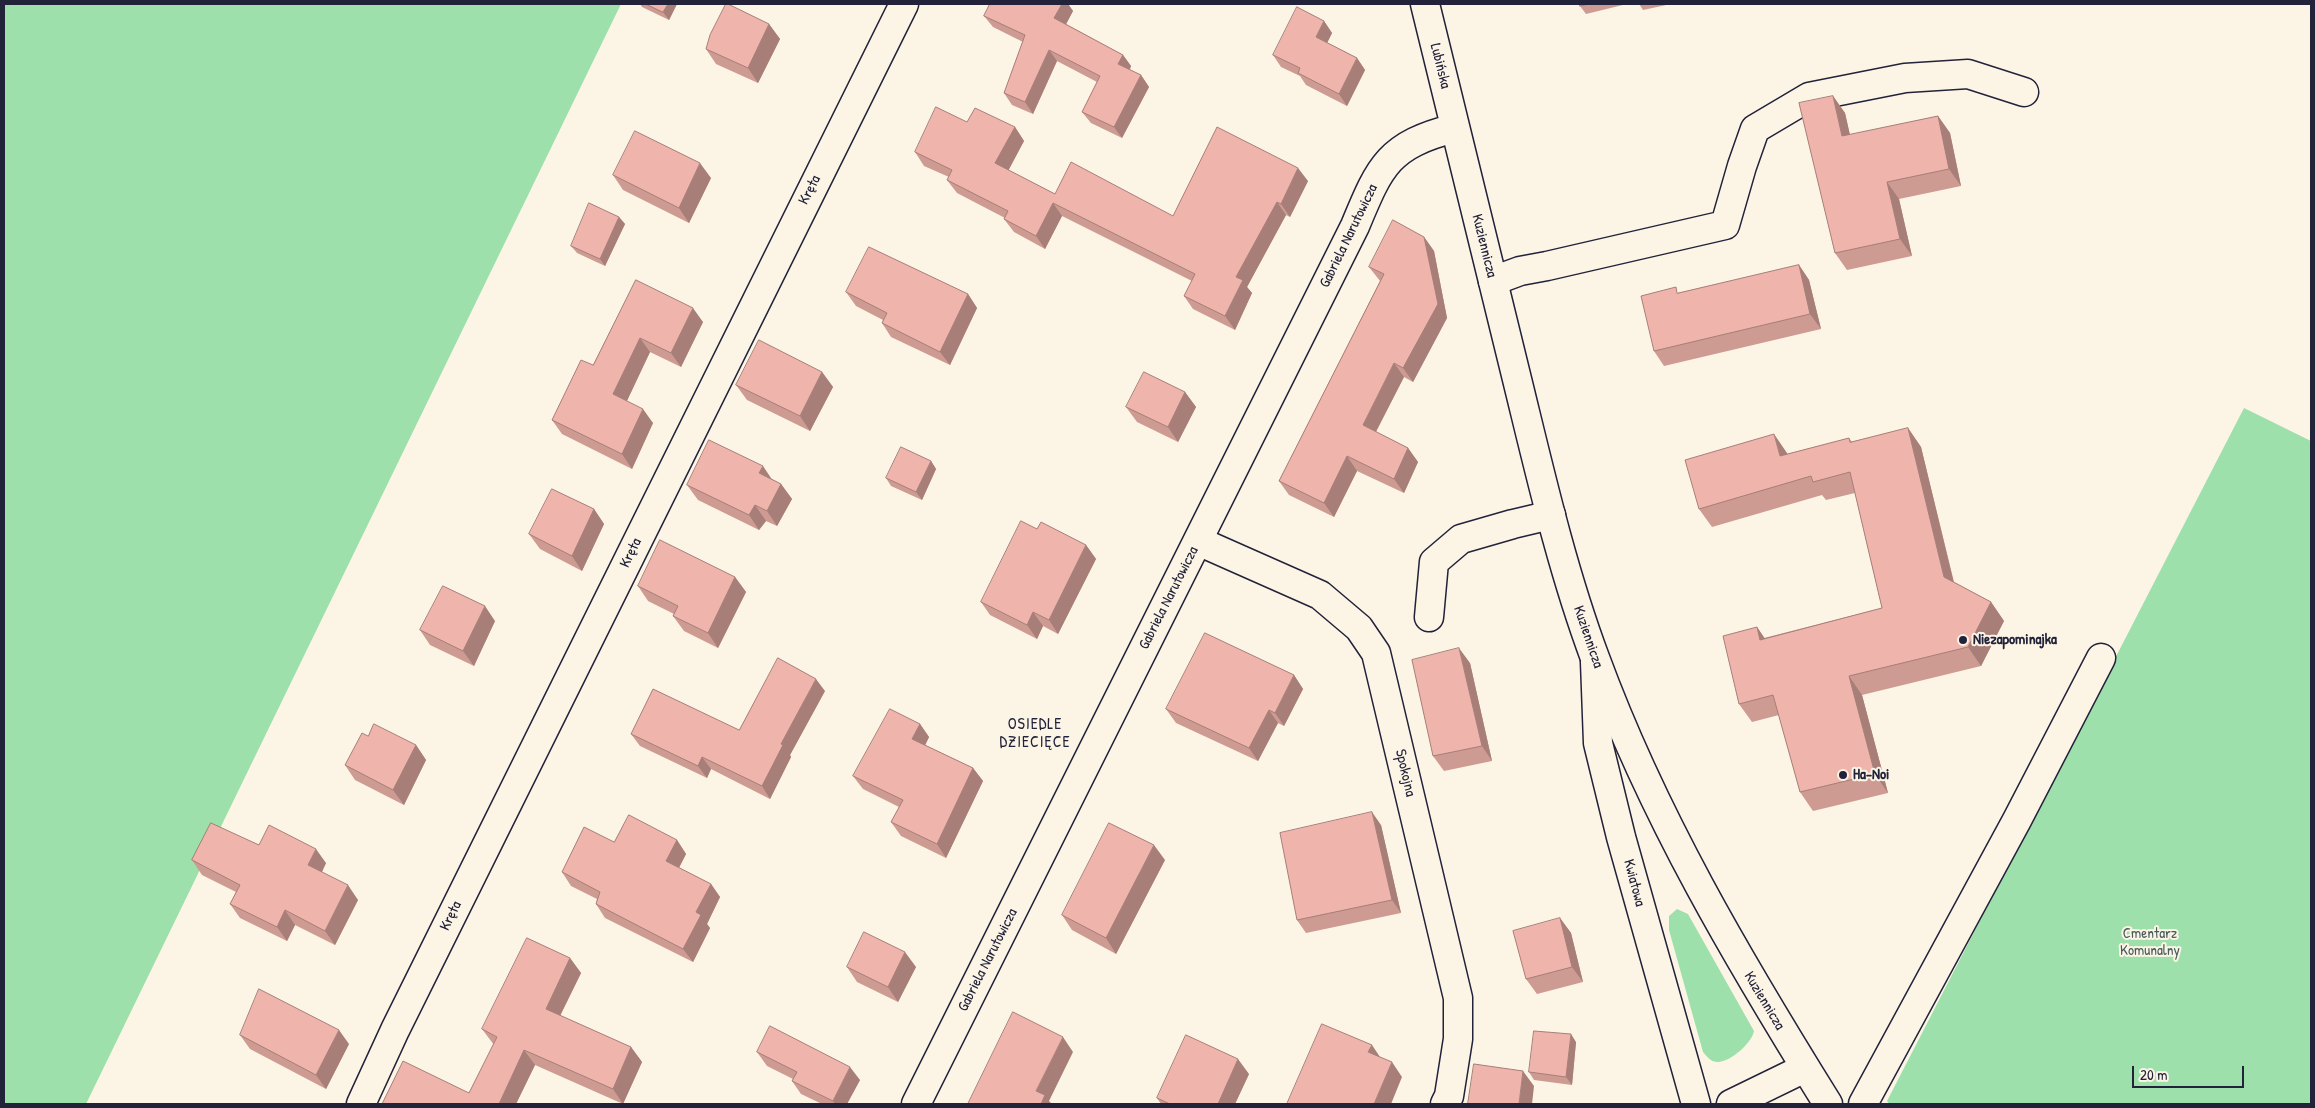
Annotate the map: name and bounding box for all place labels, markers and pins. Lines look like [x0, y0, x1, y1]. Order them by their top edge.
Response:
place label: Niezapominajka [1973, 631, 2057, 649]
marker: Niezapominajka [1957, 634, 1969, 646]
place label: Ha-Noi [1853, 766, 1889, 784]
marker: Ha-Noi [1837, 769, 1849, 781]

